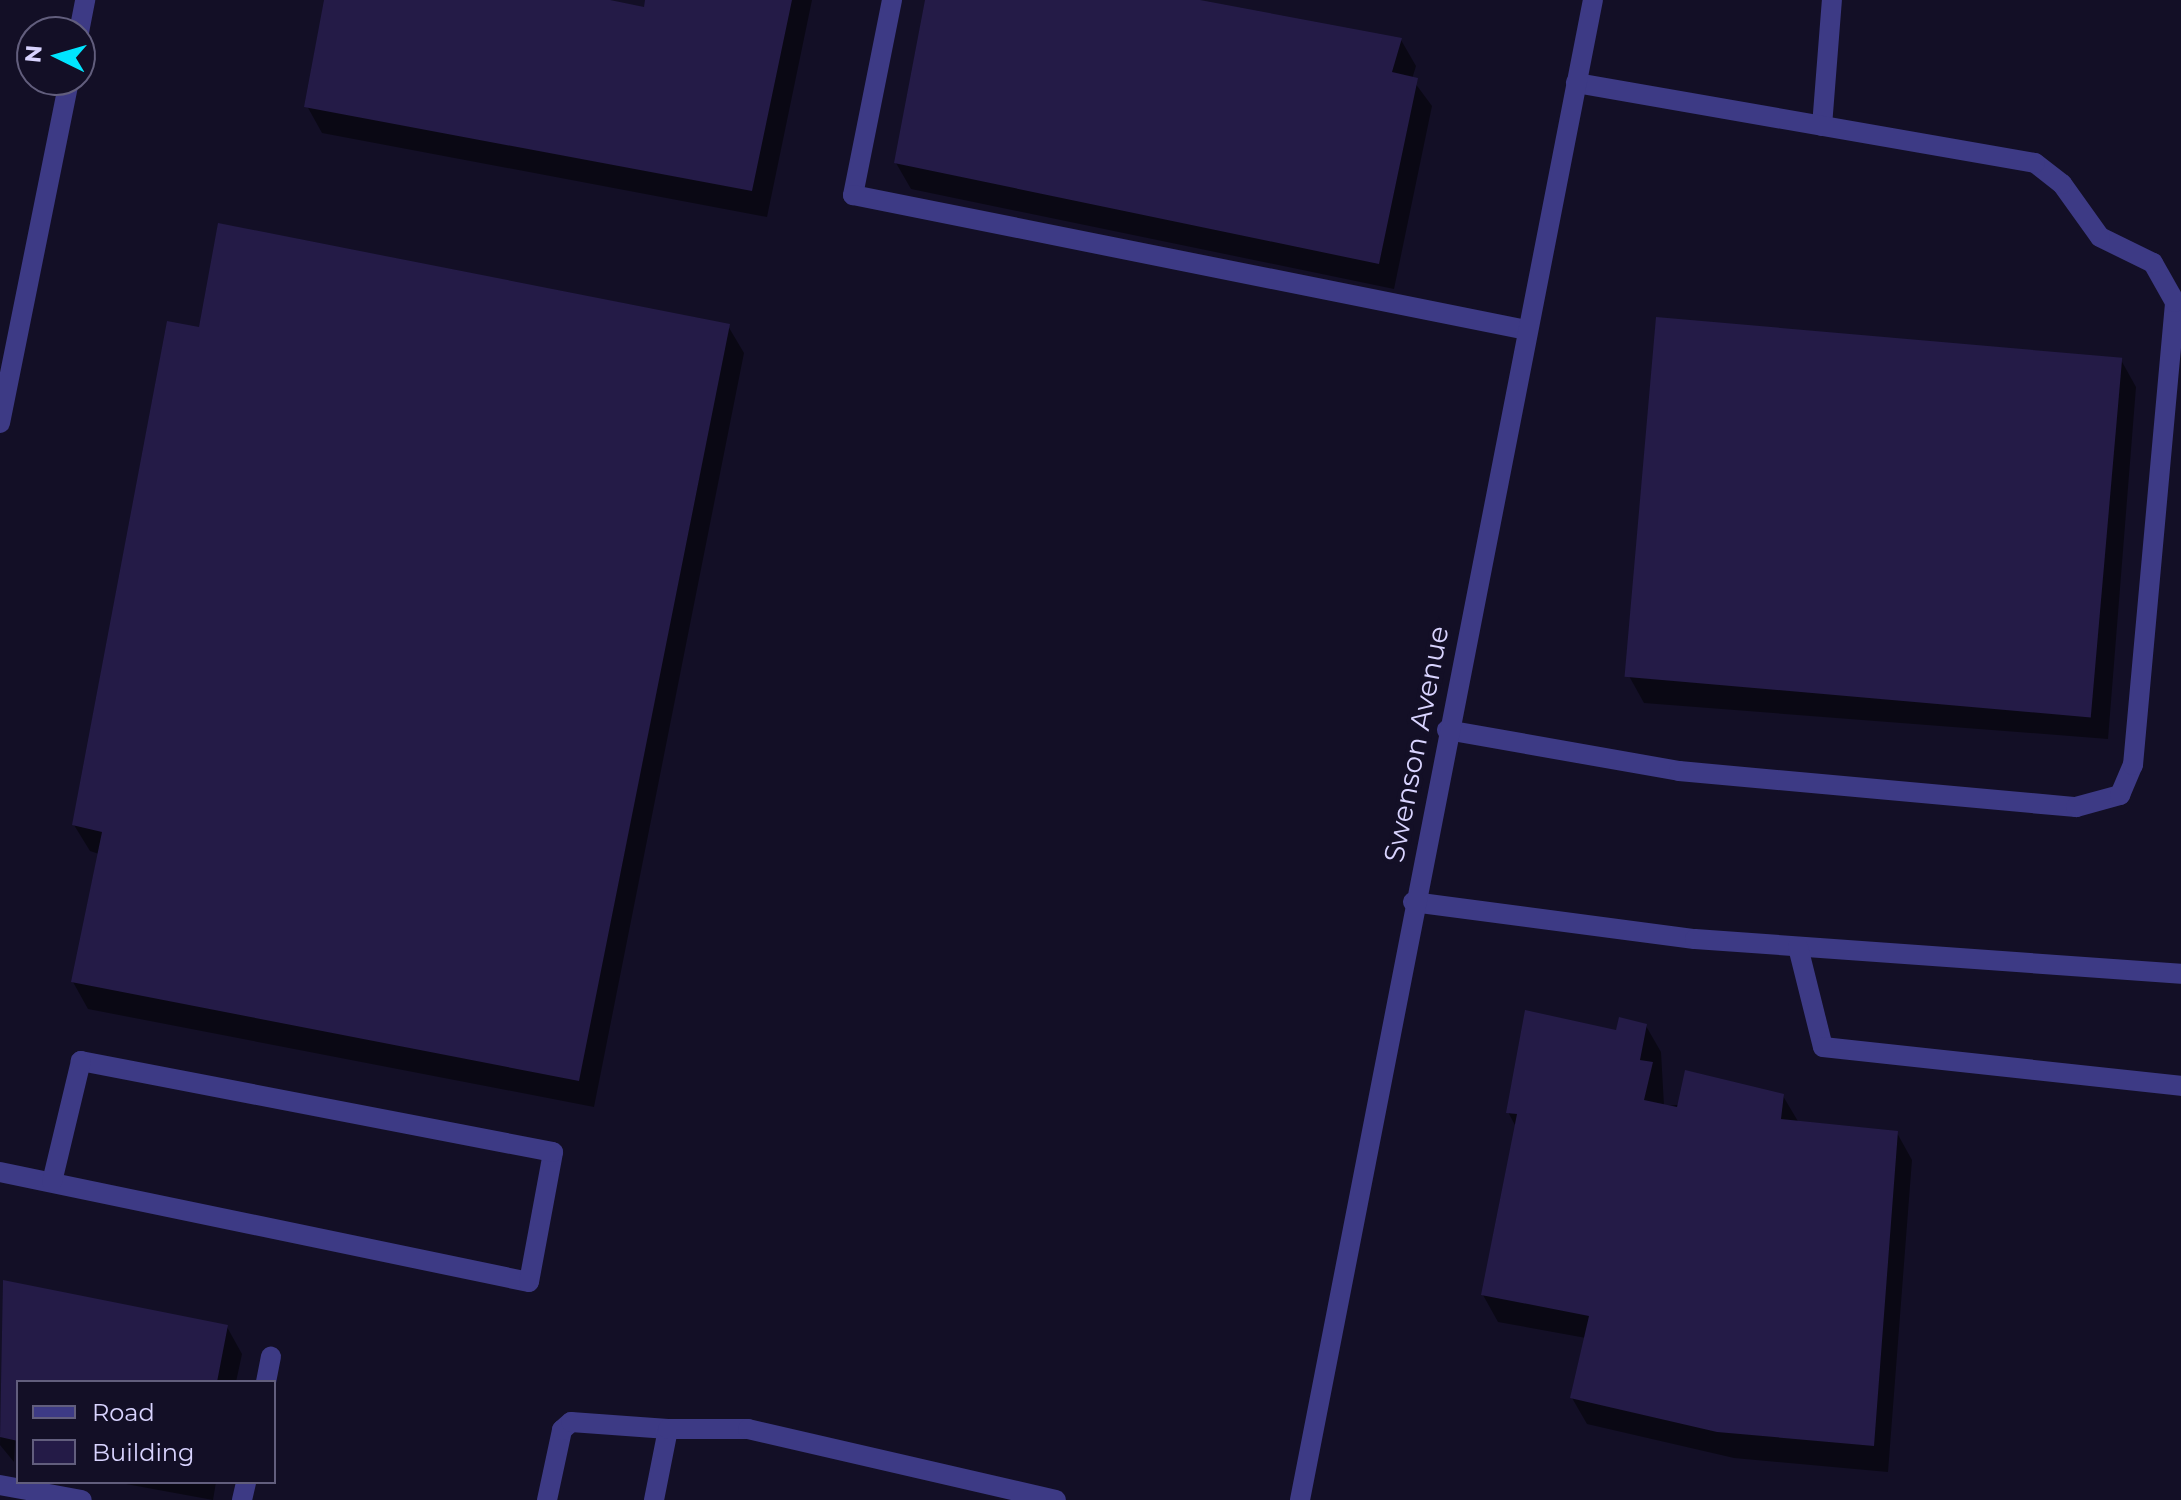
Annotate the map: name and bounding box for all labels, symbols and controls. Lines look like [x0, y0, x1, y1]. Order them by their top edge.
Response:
north arrow [16, 16, 96, 96]
text: N [19, 44, 48, 64]
street label: Swenson Avenue [1377, 623, 1455, 865]
legend [16, 1380, 276, 1484]
text: Road [92, 1398, 155, 1427]
text: Building [92, 1438, 195, 1467]

